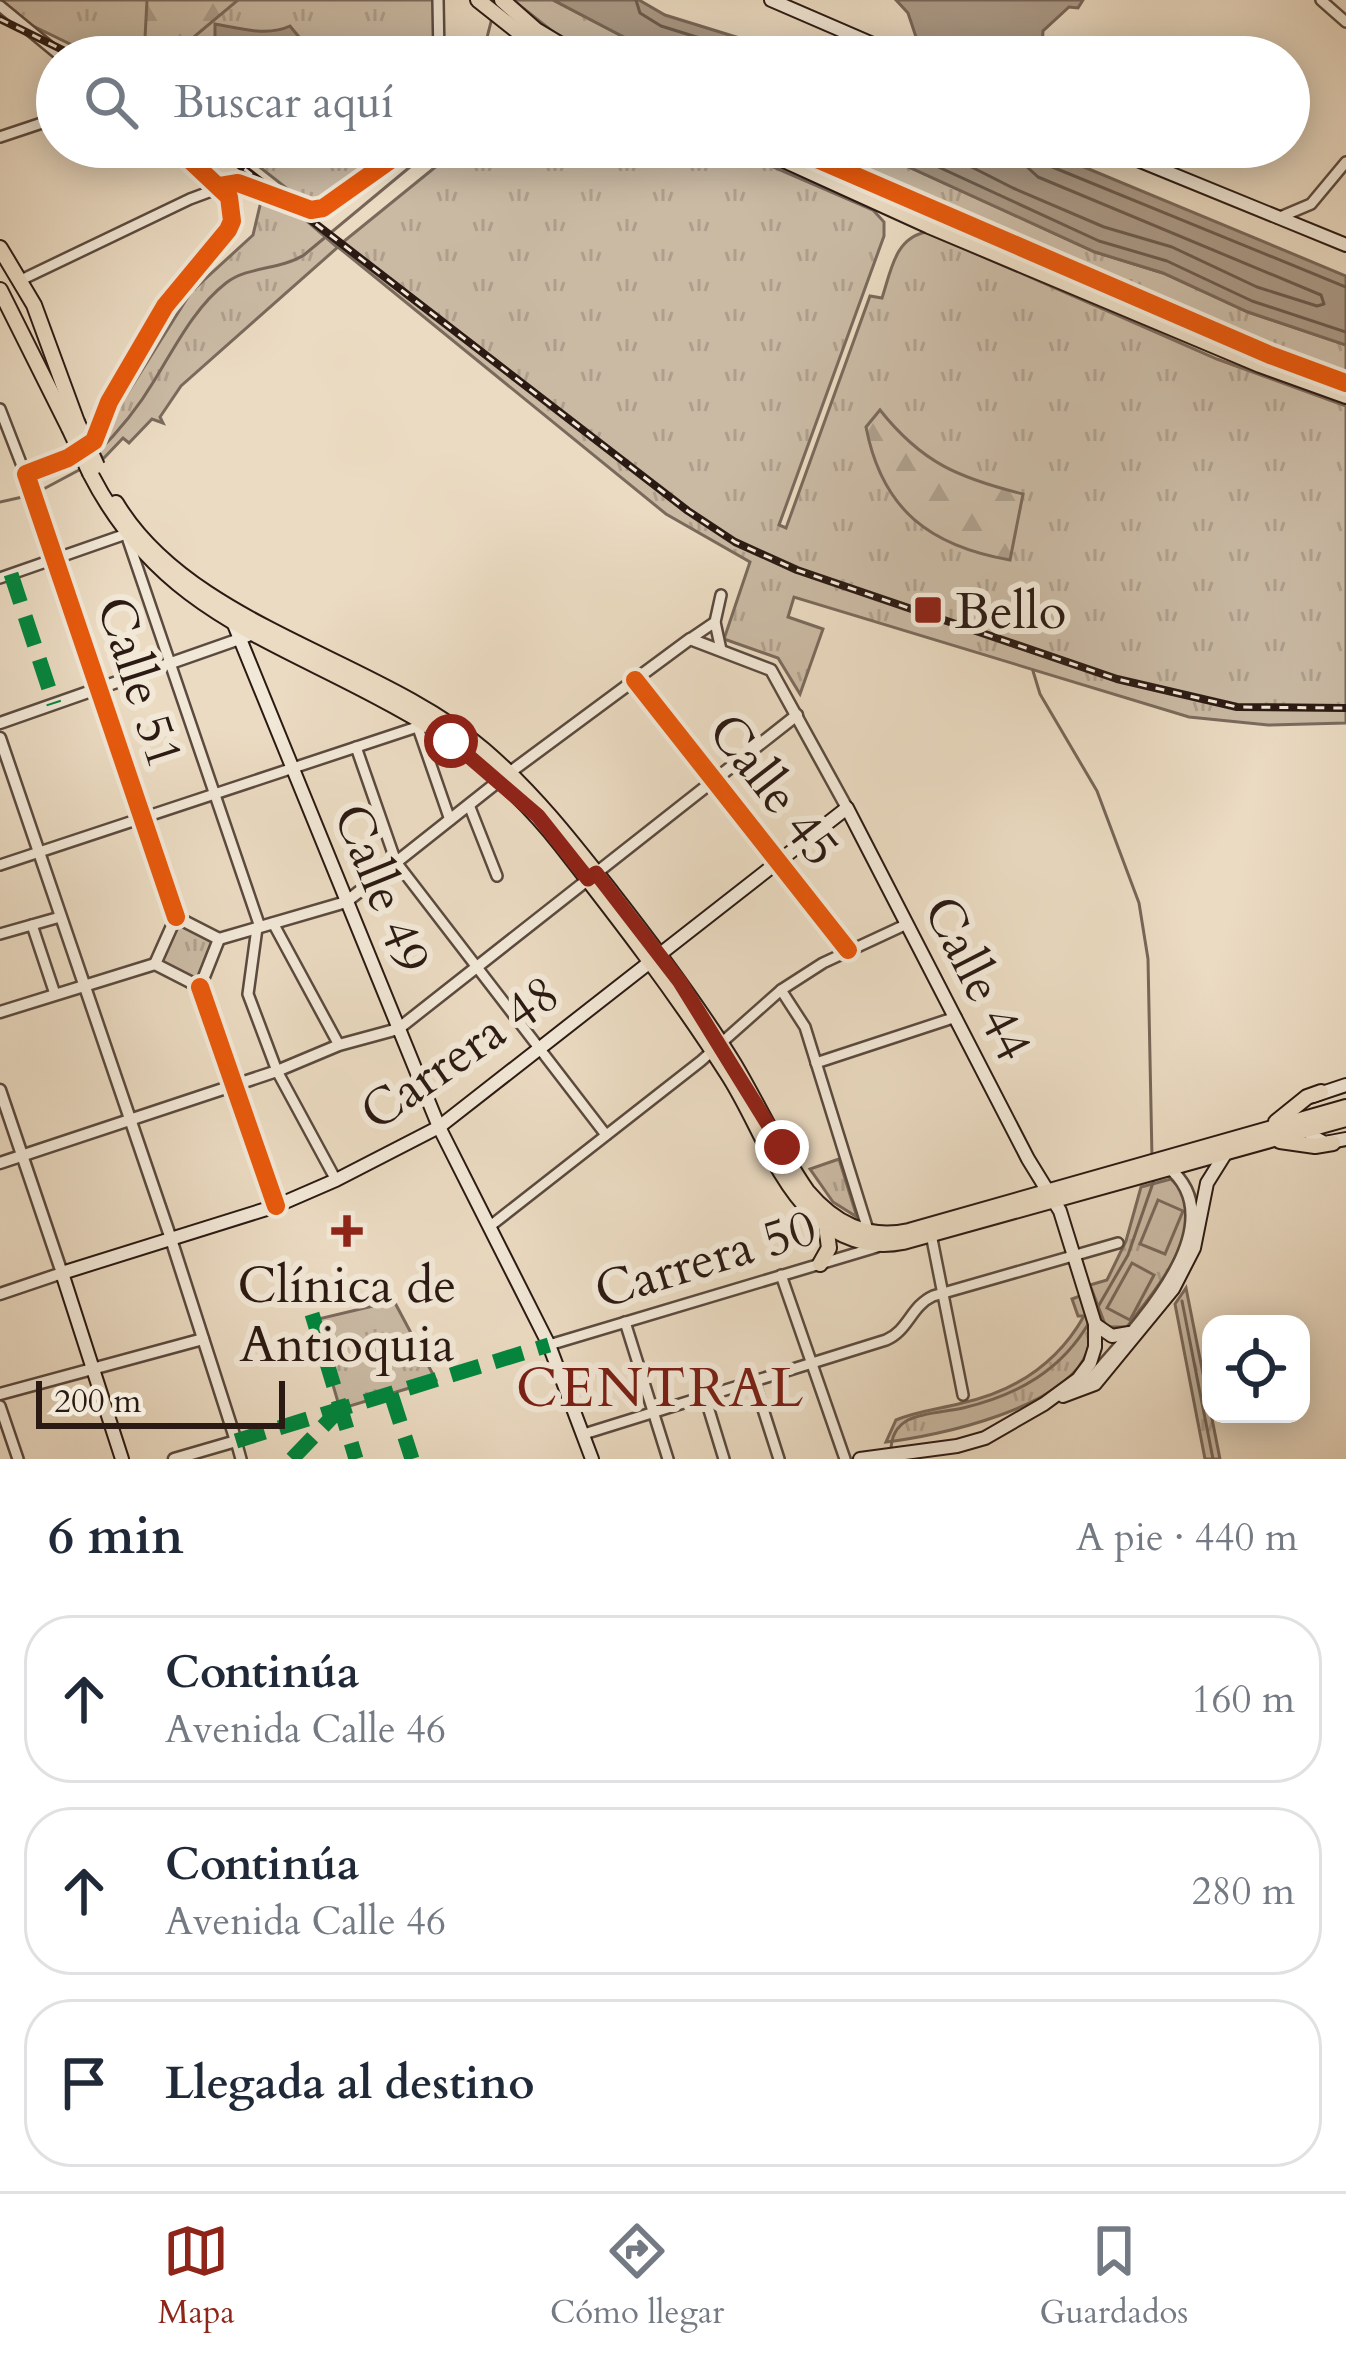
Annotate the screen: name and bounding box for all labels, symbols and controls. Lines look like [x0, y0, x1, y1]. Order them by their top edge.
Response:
search box [36, 36, 1310, 168]
icon: search [78, 69, 144, 135]
text: Buscar aquí [174, 72, 394, 133]
place label: Bello [955, 577, 1066, 647]
street label: Calle 51 [79, 588, 200, 777]
marker: Bello [912, 594, 944, 626]
street label: Calle 45 [692, 699, 855, 881]
route start [424, 714, 478, 768]
street label: Calle 49 [316, 794, 447, 983]
street label: Calle 44 [906, 885, 1048, 1073]
street label: Carrera 48 [347, 960, 574, 1148]
route end [755, 1120, 809, 1174]
street label: Carrera 50 [586, 1193, 825, 1327]
marker: Clínica de Antioquia [331, 1215, 363, 1247]
place label: Clínica de Antioquia [238, 1251, 456, 1380]
map controls [1202, 1315, 1310, 1423]
button: locate [1202, 1315, 1310, 1423]
district label: CENTRAL [516, 1353, 806, 1426]
scale bar [36, 1375, 285, 1428]
text: 200 m [54, 1379, 141, 1424]
text: 6 min [48, 1502, 184, 1572]
text: A pie · 440 m [1076, 1511, 1298, 1564]
text: Continúa [165, 1642, 359, 1703]
icon: ahead [51, 1666, 117, 1732]
text: 160 m [1192, 1673, 1295, 1726]
text: Avenida Calle 46 [165, 1703, 446, 1756]
text: Continúa [165, 1834, 359, 1895]
icon: ahead [51, 1858, 117, 1924]
text: 280 m [1192, 1865, 1295, 1918]
text: Avenida Calle 46 [165, 1895, 446, 1948]
icon: arrive [51, 2050, 117, 2116]
text: Llegada al destino [165, 2053, 535, 2114]
tab: Mapa [158, 2218, 235, 2335]
tab: Cómo llegar [550, 2218, 724, 2335]
tab: Guardados [1040, 2218, 1188, 2335]

